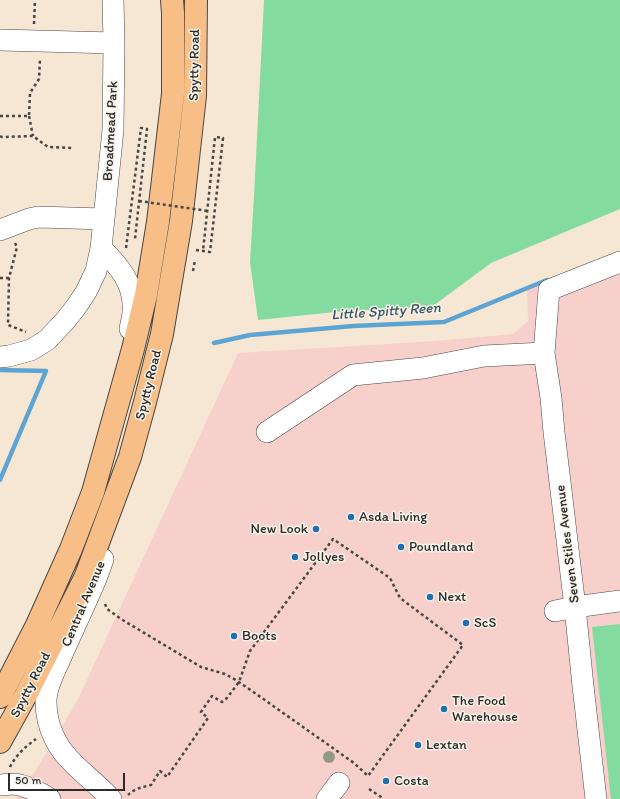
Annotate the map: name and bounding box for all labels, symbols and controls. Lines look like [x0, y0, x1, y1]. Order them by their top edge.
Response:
street label: Spytty Road [186, 29, 204, 101]
street label: Broadmead Park [100, 80, 122, 182]
water label: Little Spitty Reen [331, 299, 441, 325]
street label: Spytty Road [132, 348, 166, 422]
street label: Seven Stiles Avenue [552, 484, 584, 604]
place label: Asda Living [359, 509, 427, 525]
marker: Asda Living [346, 512, 356, 522]
place label: New Look [251, 521, 308, 537]
marker: New Look [311, 524, 321, 534]
place label: Poundland [409, 539, 473, 555]
marker: Poundland [396, 542, 406, 552]
place label: Jollyes [303, 549, 344, 565]
marker: Jollyes [290, 552, 300, 562]
street label: Central Avenue [58, 558, 110, 650]
place label: Next [438, 589, 466, 605]
marker: Next [425, 592, 435, 602]
place label: ScS [474, 615, 496, 631]
marker: ScS [461, 618, 471, 628]
place label: Boots [242, 628, 277, 644]
marker: Boots [229, 631, 239, 641]
street label: Spytty Road [7, 649, 55, 721]
place label: The Food Warehouse [452, 693, 518, 726]
marker: The Food Warehouse [439, 704, 449, 714]
place label: Lextan [426, 737, 467, 753]
marker: Lextan [413, 740, 423, 750]
scale bar [10, 765, 127, 791]
text: 50 m [15, 773, 41, 787]
place label: Costa [394, 773, 429, 789]
marker: Costa [381, 776, 391, 786]

